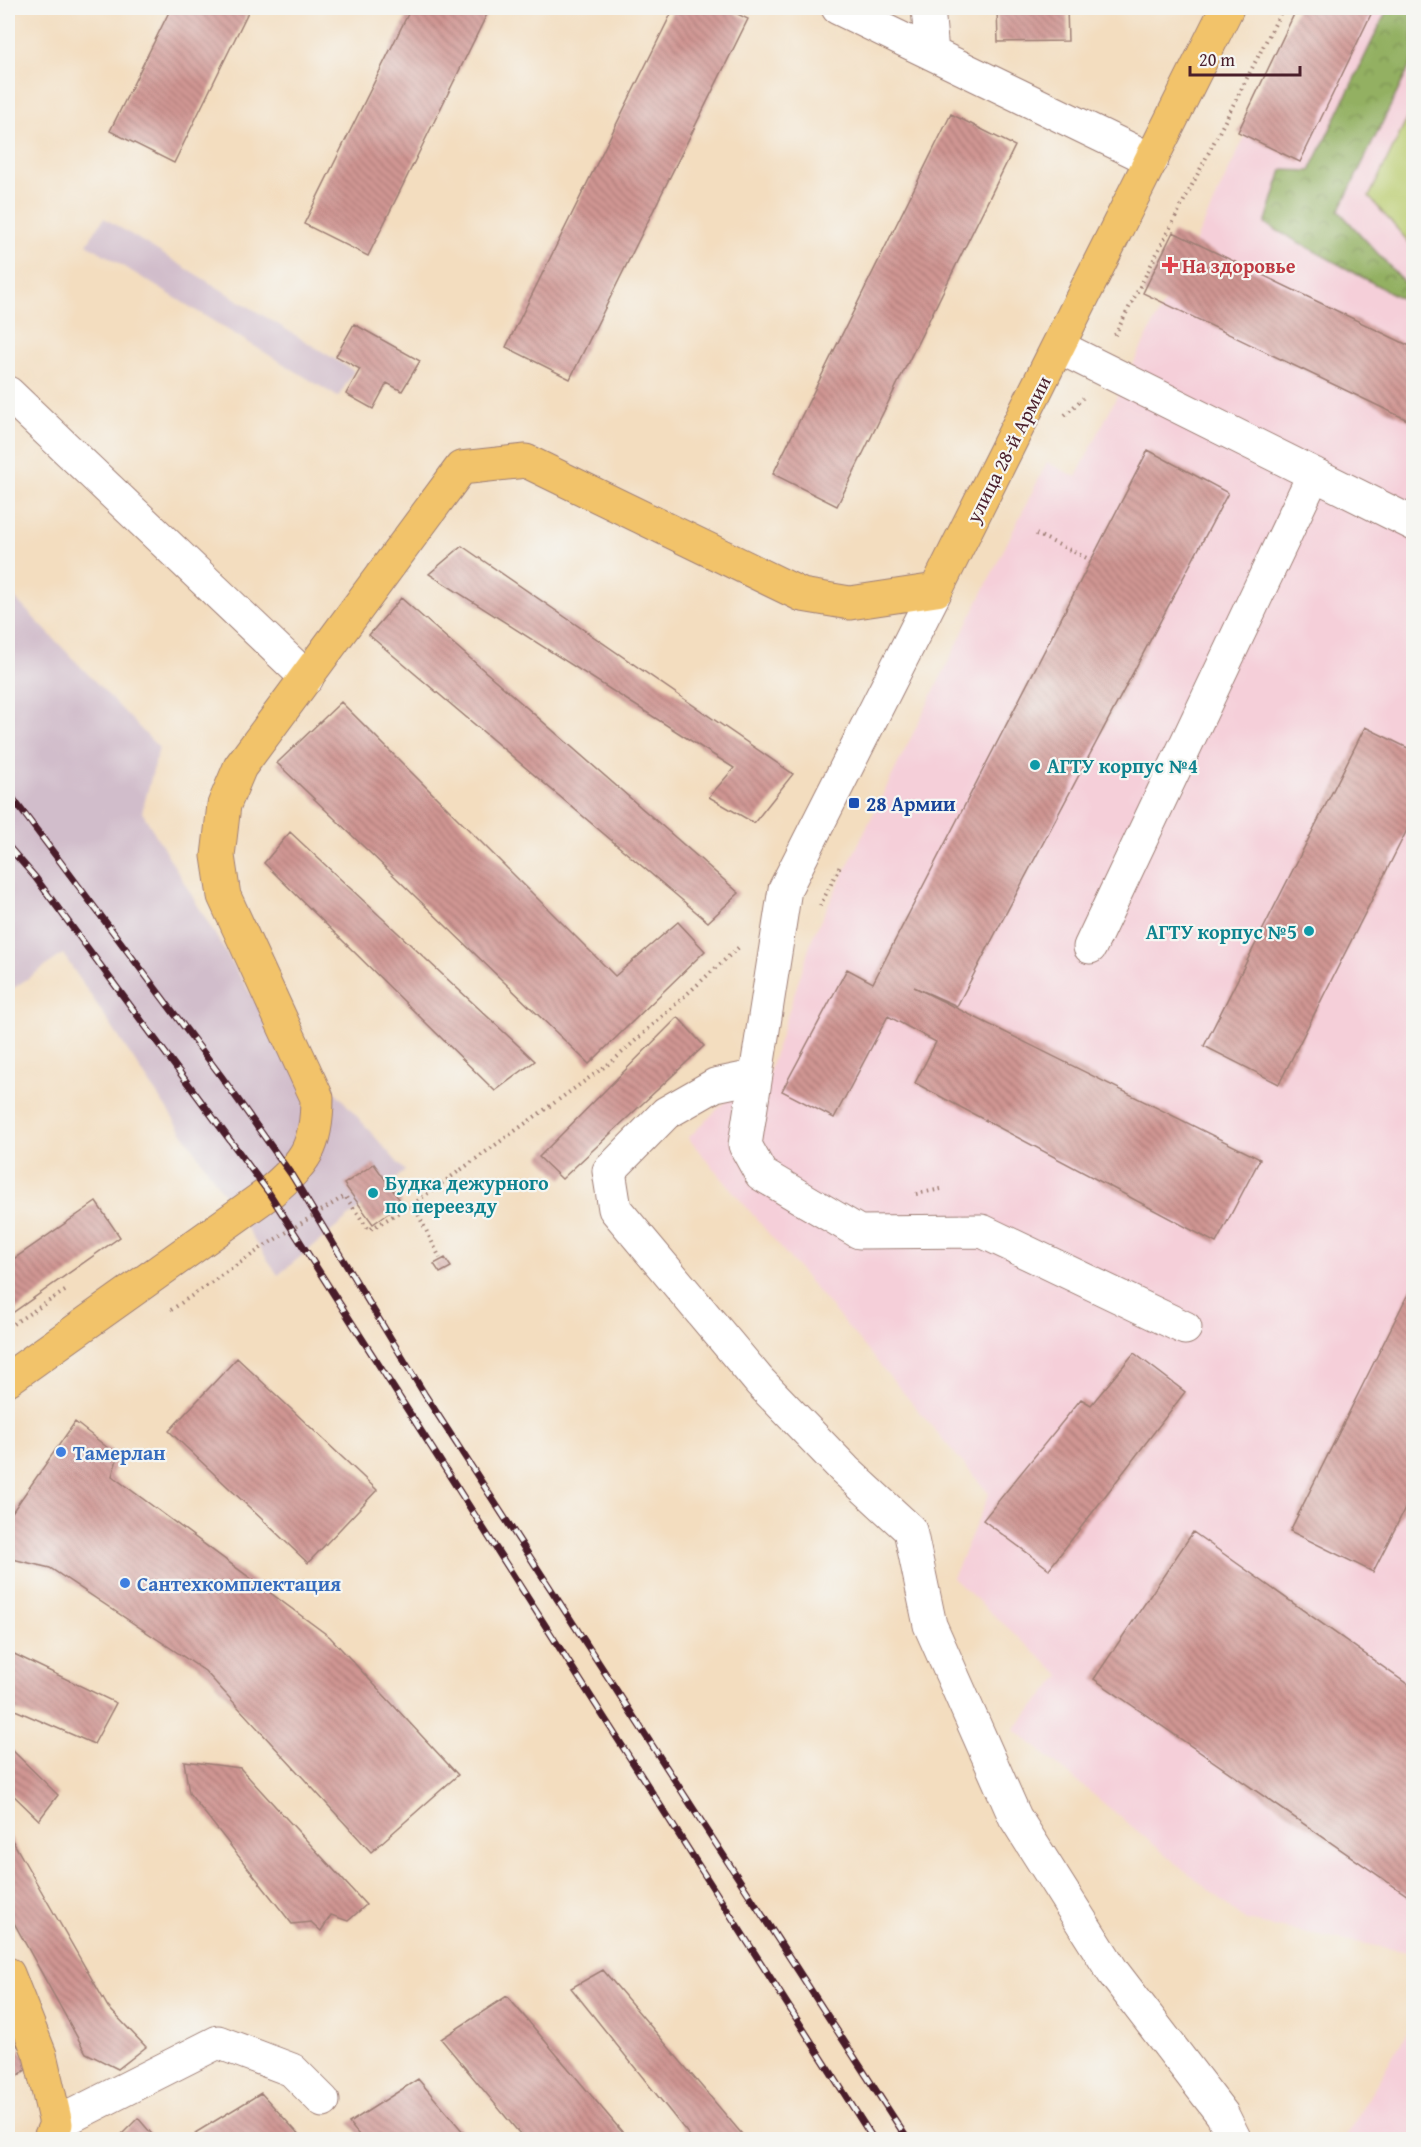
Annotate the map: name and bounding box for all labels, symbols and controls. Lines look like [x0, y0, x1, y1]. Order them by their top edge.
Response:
scale bar [1190, 39, 1300, 77]
text: 20 m [1199, 46, 1235, 73]
place label: На здоровье [1182, 251, 1296, 280]
marker: На здоровье [1163, 258, 1177, 272]
street label: улица 28-й Армии [958, 370, 1058, 529]
place label: АГТУ корпус №4 [1047, 751, 1198, 780]
marker: АГТУ корпус №4 [1028, 758, 1042, 772]
place label: 28 Армии [866, 789, 956, 818]
marker: 28 Армии [847, 796, 861, 810]
place label: АГТУ корпус №5 [1146, 917, 1297, 946]
marker: АГТУ корпус №5 [1302, 924, 1316, 938]
place label: Будка дежурного по переезду [385, 1168, 549, 1220]
marker: Будка дежурного по переезду [366, 1186, 380, 1200]
place label: Тамерлан [73, 1438, 166, 1467]
marker: Тамерлан [54, 1445, 68, 1459]
place label: Сантехкомплектация [137, 1569, 341, 1598]
marker: Сантехкомплектация [118, 1576, 132, 1590]

